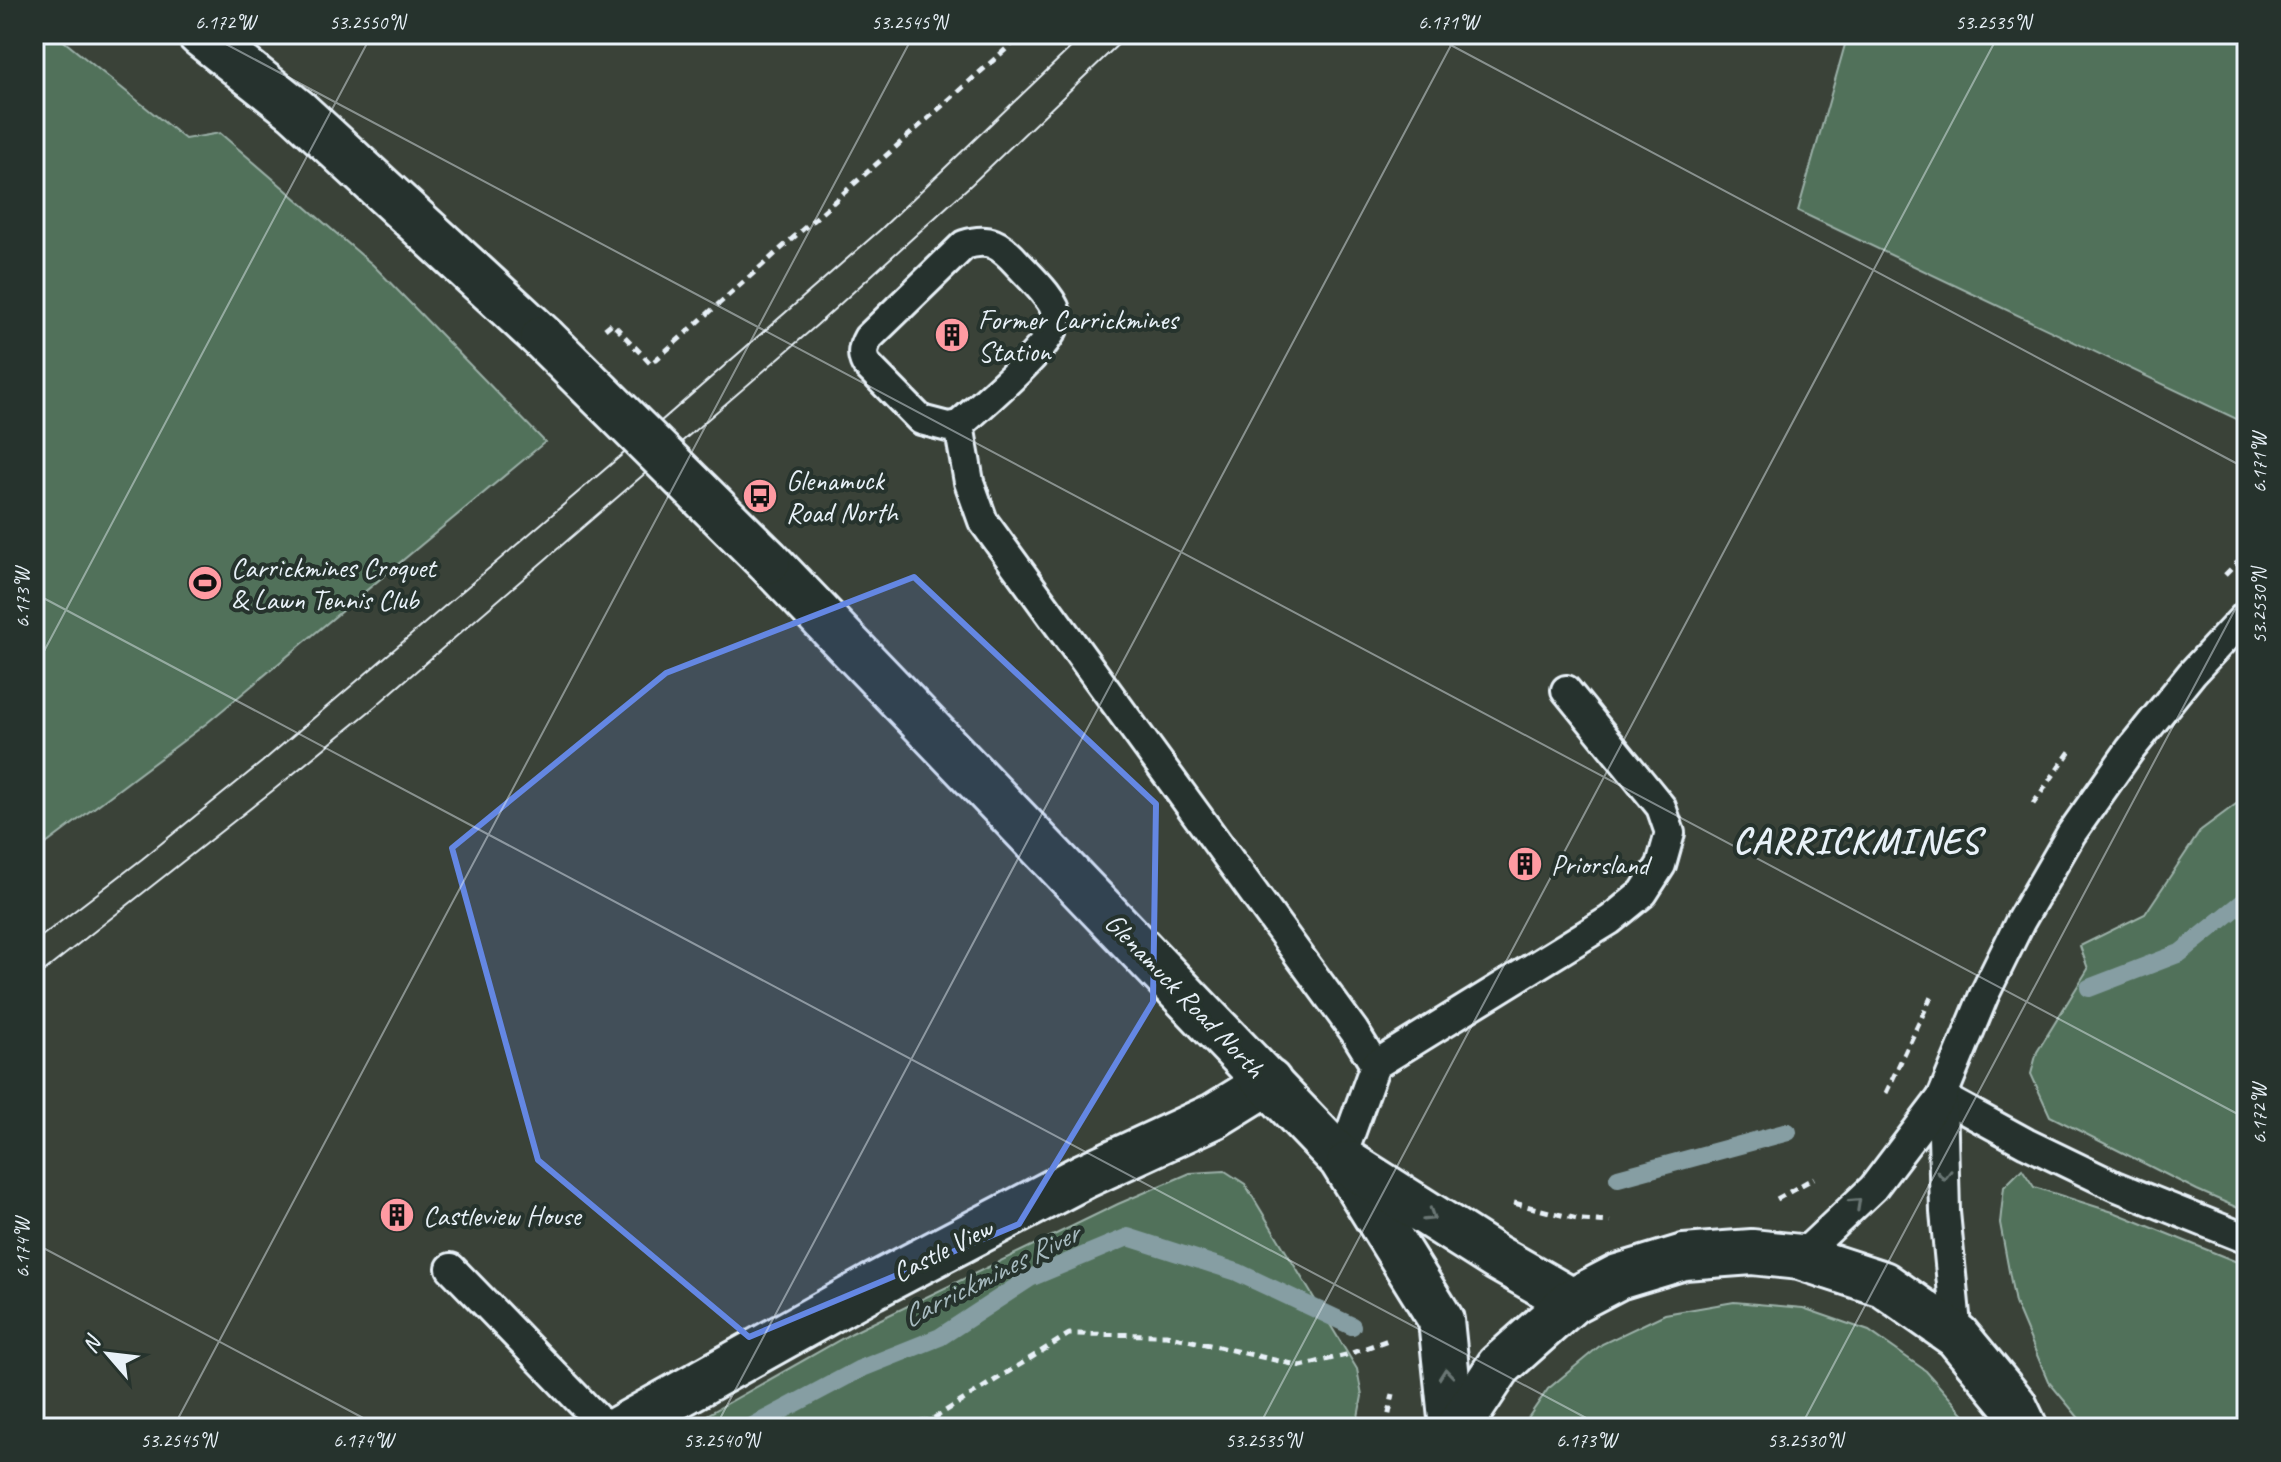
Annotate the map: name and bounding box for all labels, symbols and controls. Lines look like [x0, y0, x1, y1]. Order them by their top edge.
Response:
text: 6.172°W [195, 10, 259, 35]
text: 53.2550°N [329, 10, 408, 35]
text: 53.2545°N [871, 10, 950, 35]
text: 6.171°W [1418, 10, 1482, 35]
text: 53.2535°N [1955, 10, 2034, 35]
place label: Former Carrickmines Station [978, 302, 1180, 369]
building icon: Former Carrickmines Station [933, 316, 971, 354]
text: 6.171°W [2247, 429, 2272, 493]
place label: Glenamuck Road North [786, 463, 900, 530]
bus stop icon: Glenamuck Road North [741, 477, 779, 515]
place label: Carrickmines Croquet & Lawn Tennis Club [231, 550, 438, 617]
text: 6.173°W [10, 564, 35, 628]
sports icon: Carrickmines Croquet & Lawn Tennis Club [186, 564, 224, 602]
text: 53.2530°N [2247, 565, 2272, 644]
district label: CARRICKMINES [1733, 818, 1987, 864]
building icon: Priorsland [1506, 845, 1544, 883]
place label: Priorsland [1551, 847, 1653, 882]
street label: Glenamuck Road North [1097, 905, 1273, 1085]
text: 6.172°W [2247, 1080, 2272, 1144]
one-way arrow [1935, 1169, 1953, 1182]
building icon: Castleview House [378, 1196, 416, 1234]
place label: Castleview House [423, 1198, 583, 1233]
one-way arrow [1847, 1199, 1862, 1213]
one-way arrow [1422, 1206, 1436, 1221]
street label: Castle View [886, 1209, 1000, 1290]
water label: Carrickmines River [895, 1212, 1089, 1336]
text: 6.174°W [10, 1214, 35, 1278]
north arrow [68, 1314, 148, 1394]
text: N [76, 1330, 108, 1358]
one-way arrow [1438, 1367, 1455, 1380]
text: 53.2545°N [140, 1428, 219, 1453]
text: 6.174°W [333, 1428, 397, 1453]
text: 53.2540°N [683, 1428, 762, 1453]
text: 53.2535°N [1225, 1428, 1304, 1453]
text: 6.173°W [1556, 1428, 1620, 1453]
text: 53.2530°N [1767, 1428, 1846, 1453]

